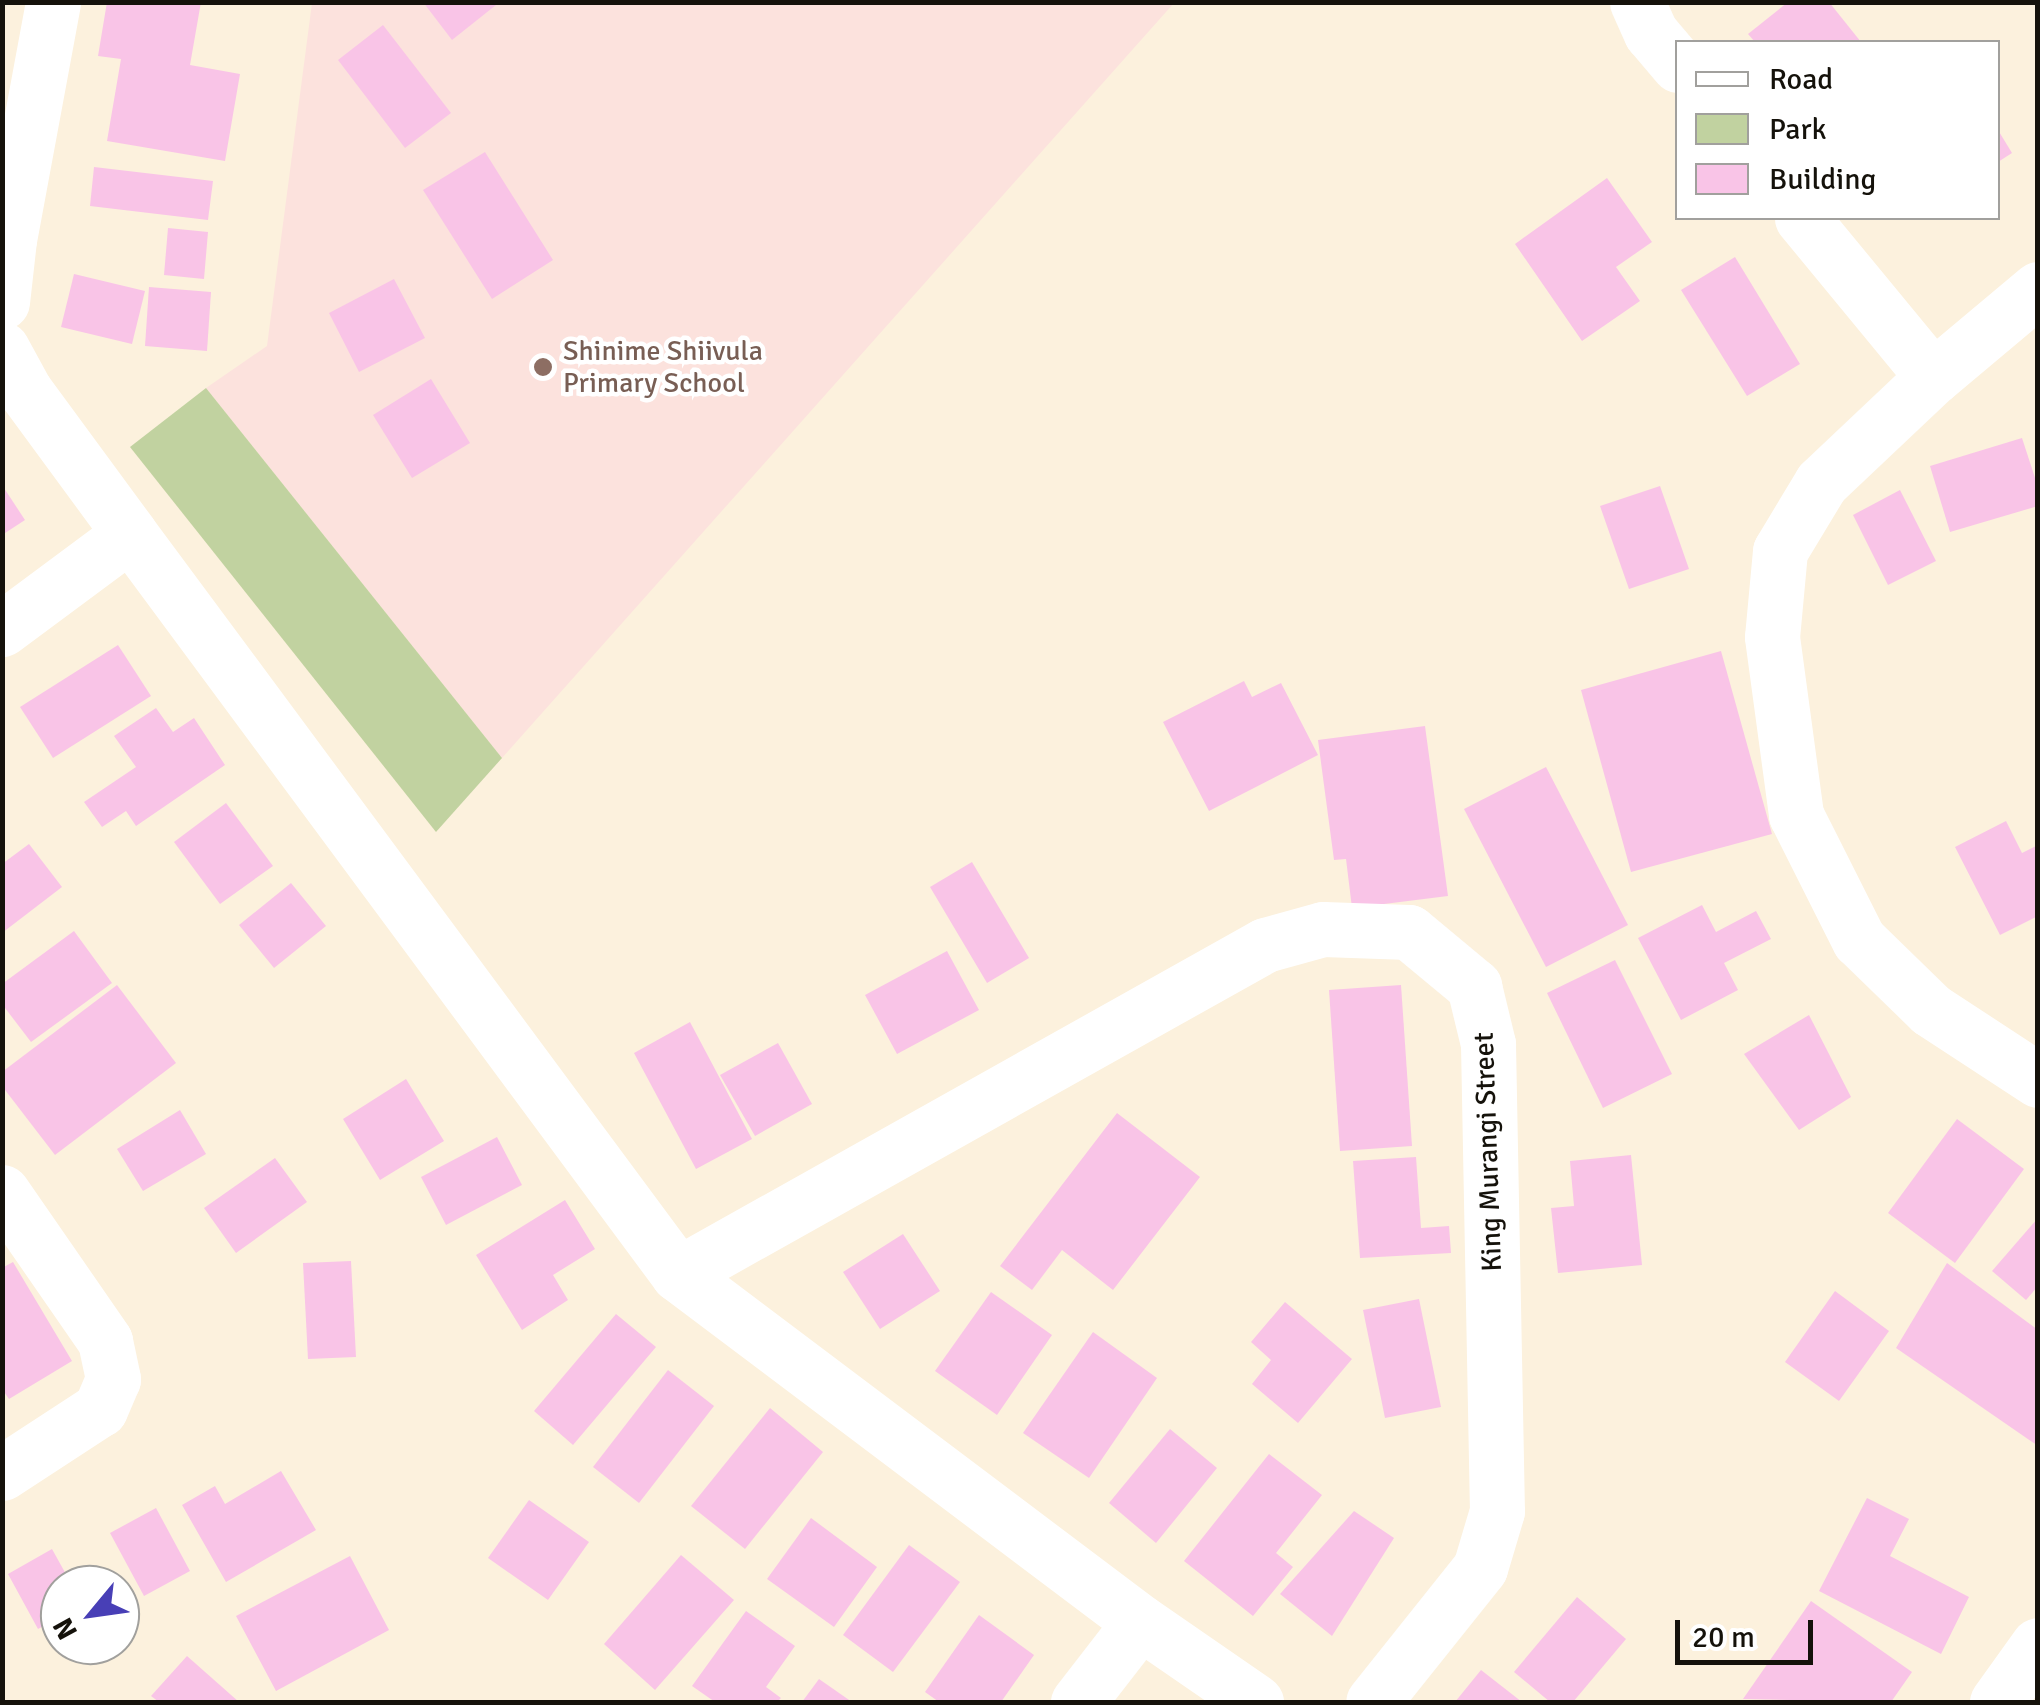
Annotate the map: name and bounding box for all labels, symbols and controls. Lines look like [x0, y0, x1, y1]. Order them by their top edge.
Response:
legend [1675, 40, 2000, 220]
text: Road [1769, 61, 1833, 98]
text: Park [1769, 111, 1827, 148]
text: Building [1769, 161, 1876, 198]
place label: Shinime Shiivula Primary School [563, 334, 763, 400]
marker: Shinime Shiivula Primary School [532, 356, 554, 378]
street label: King Murangi Street [1467, 1032, 1509, 1272]
north arrow [40, 1565, 140, 1665]
scale bar [1680, 1600, 1818, 1662]
text: N [46, 1612, 85, 1645]
text: 20 m [1692, 1619, 1755, 1656]

